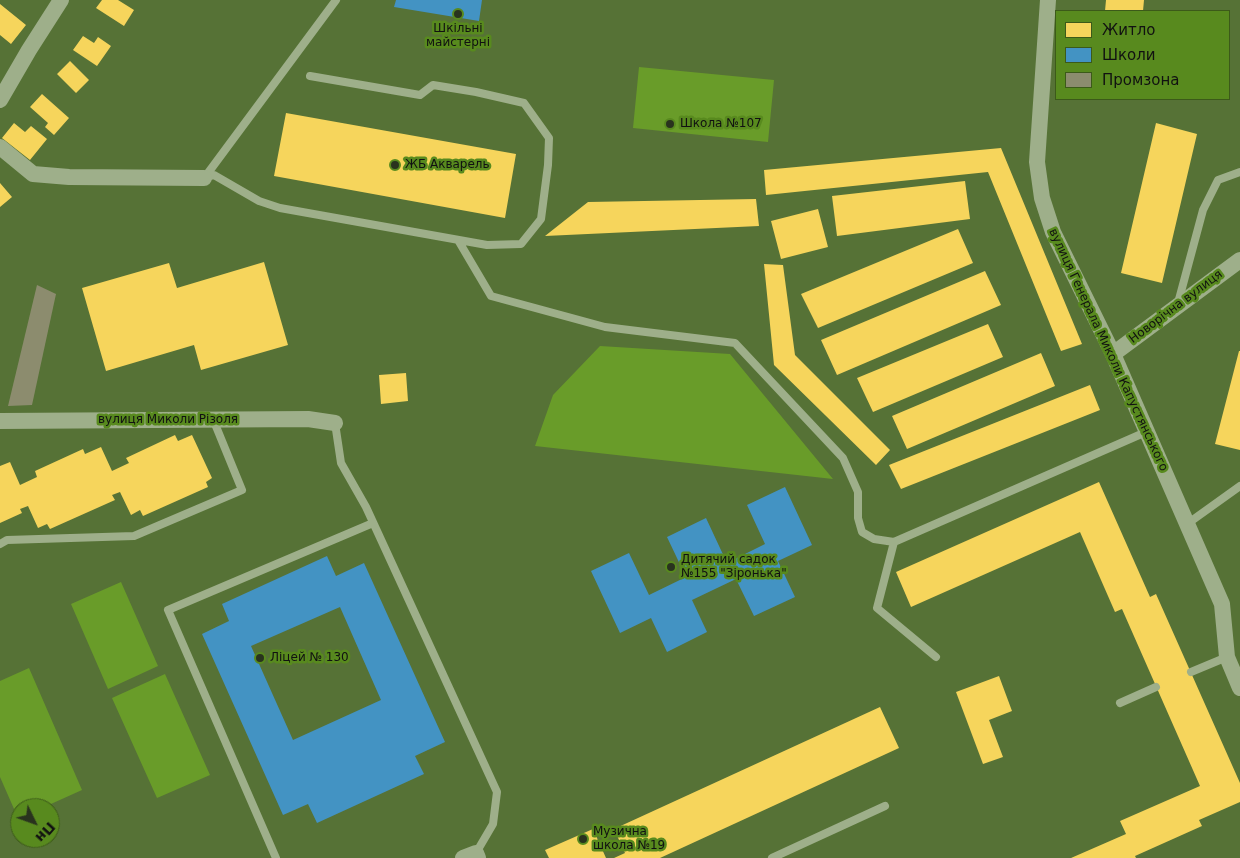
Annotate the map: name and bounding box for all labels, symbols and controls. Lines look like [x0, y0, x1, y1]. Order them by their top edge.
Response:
marker: Шкільні майстерні [452, 8, 464, 20]
legend [1055, 10, 1230, 100]
text: Житло [1102, 21, 1155, 39]
place label: Шкільні майстерні [426, 22, 490, 50]
text: Школи [1102, 46, 1156, 64]
text: Промзона [1102, 71, 1179, 89]
place label: Школа №107 [680, 117, 762, 131]
marker: Школа №107 [664, 118, 676, 130]
place label: ЖБ Акварель [405, 158, 490, 172]
marker: ЖБ Акварель [389, 159, 401, 171]
street label: вулиця Генерала Миколи Капустянського [1045, 226, 1171, 474]
street label: Новорічна вулиця [1127, 267, 1225, 347]
street label: вулиця Миколи Різоля [98, 413, 238, 427]
place label: Дитячий садок №155 "Зіронька" [681, 553, 787, 581]
marker: Дитячий садок №155 "Зіронька" [665, 561, 677, 573]
place label: Ліцей № 130 [270, 651, 349, 665]
marker: Ліцей № 130 [254, 652, 266, 664]
north arrow [10, 798, 60, 848]
text: Пн [32, 819, 59, 846]
place label: Музична школа №19 [593, 825, 665, 853]
marker: Музична школа №19 [577, 833, 589, 845]

